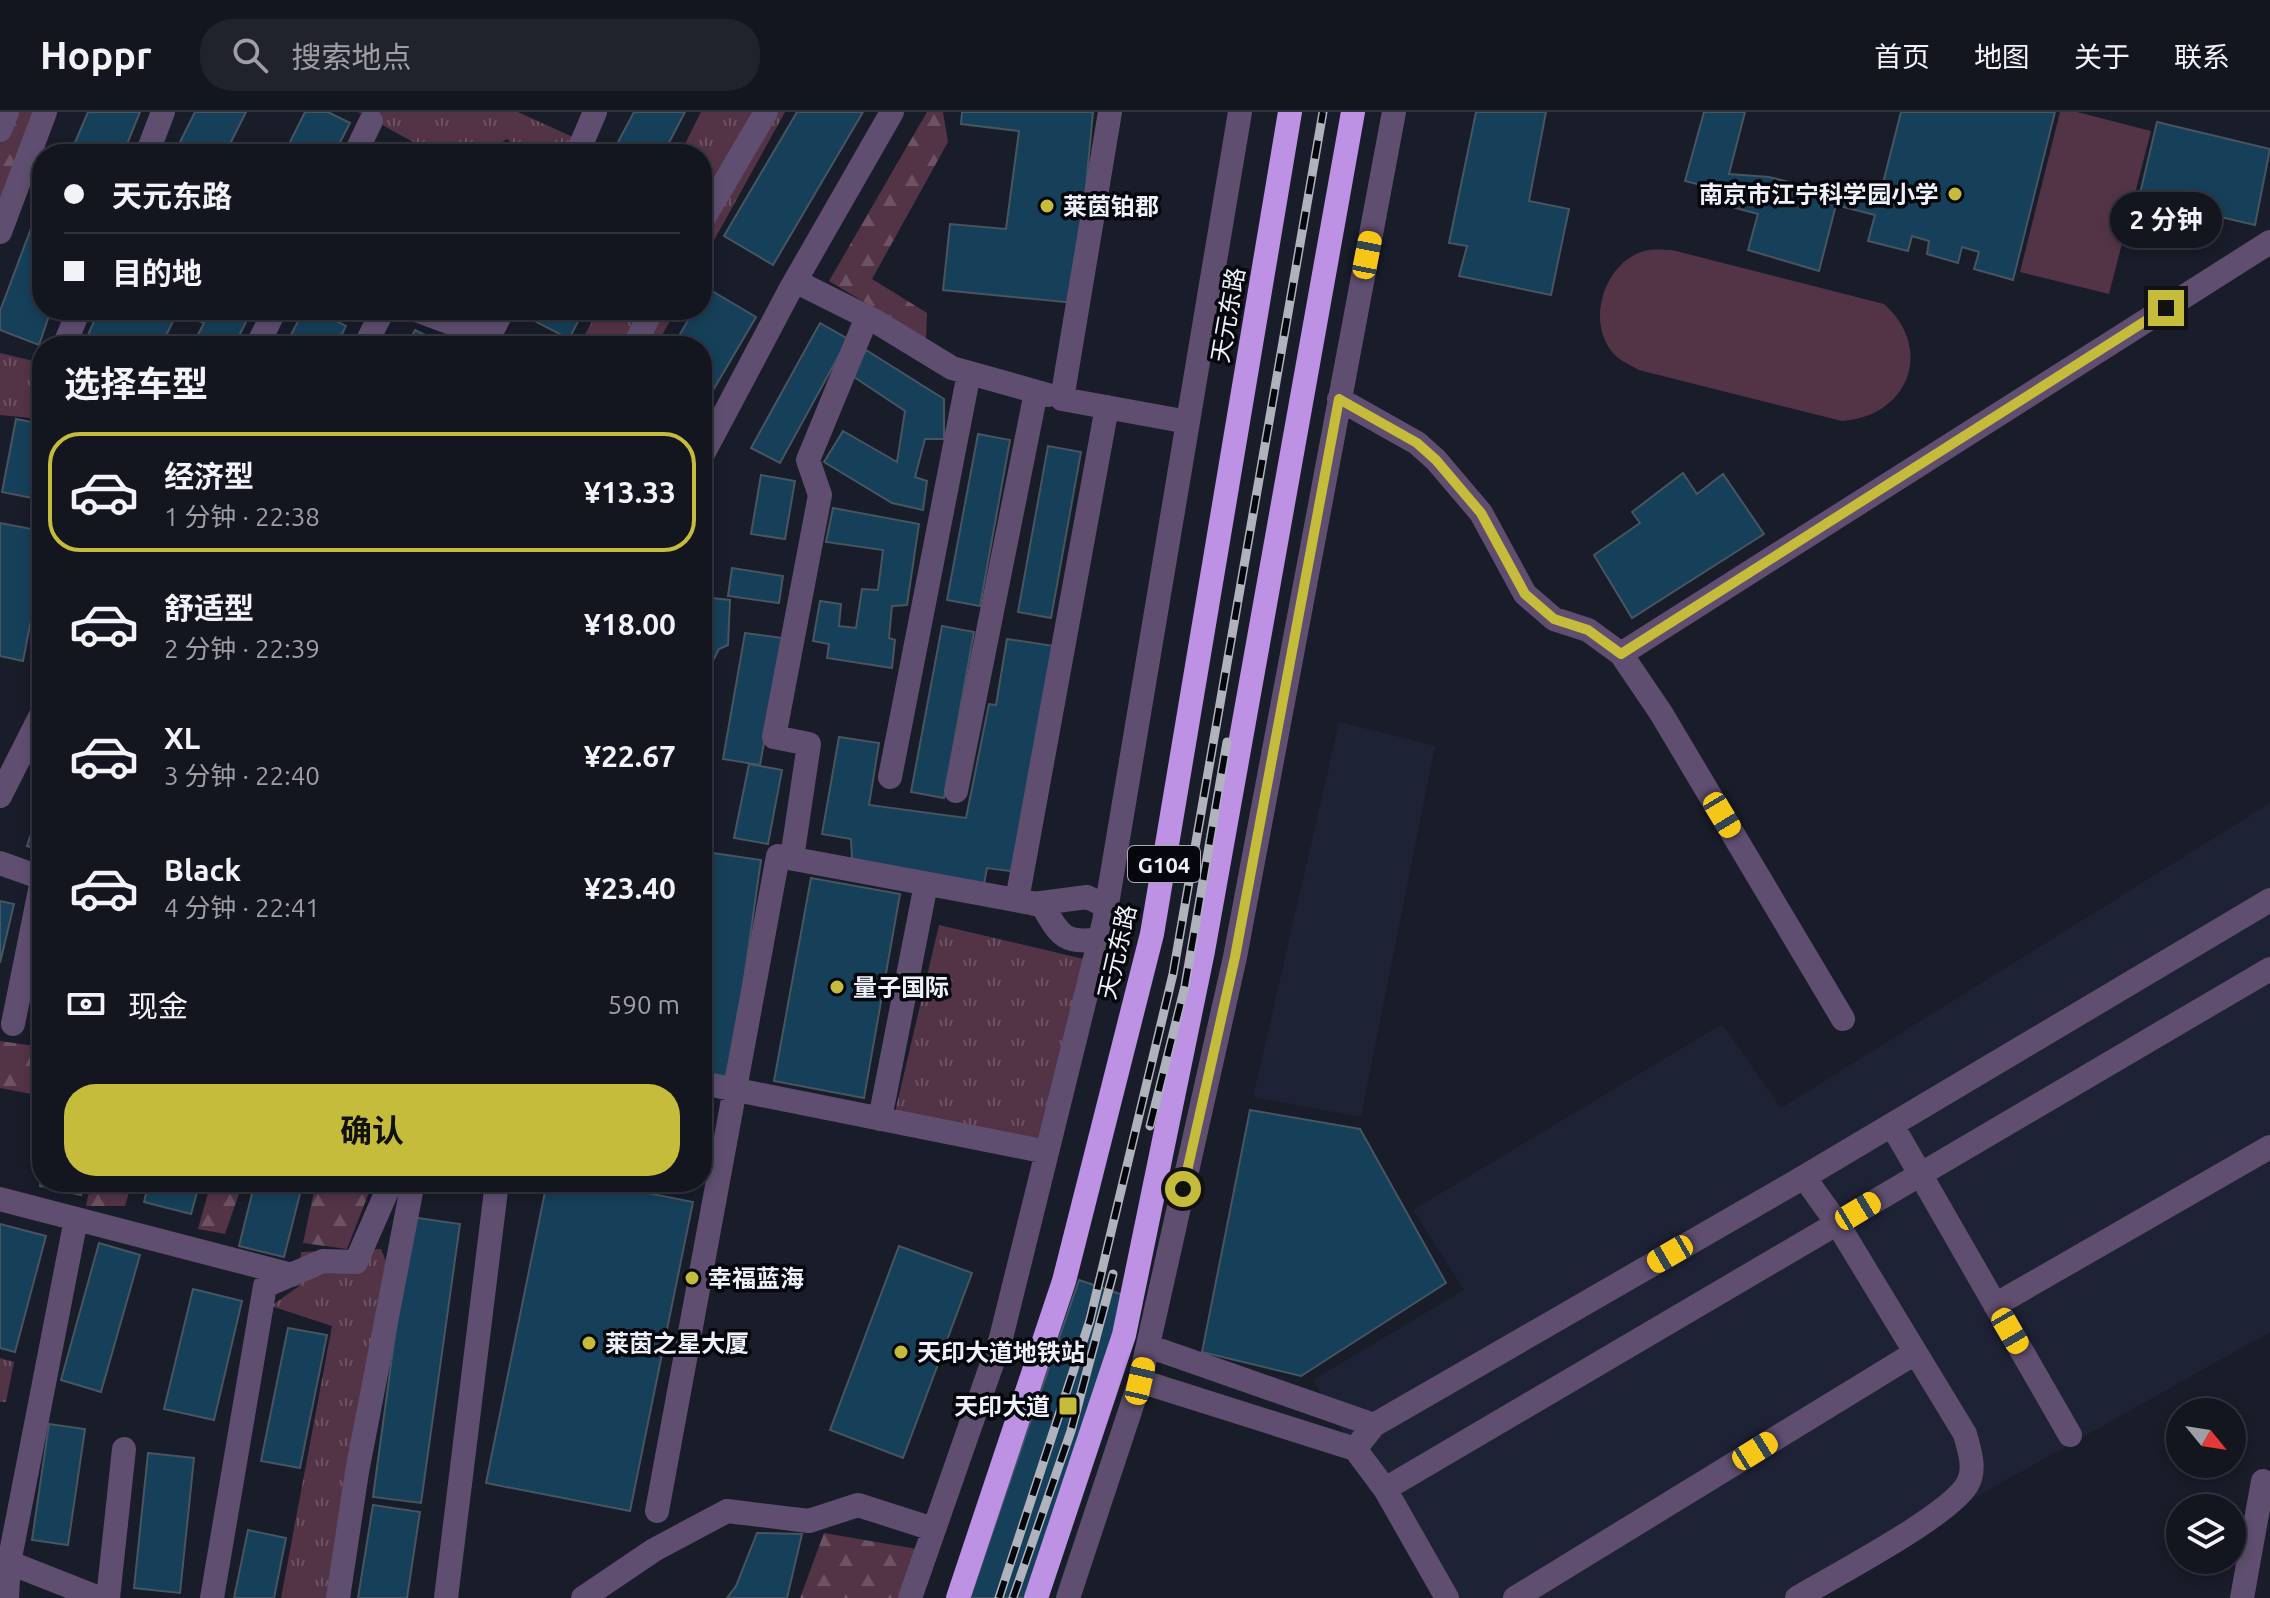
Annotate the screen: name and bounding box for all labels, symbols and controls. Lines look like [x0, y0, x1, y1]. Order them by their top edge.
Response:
search box [200, 19, 760, 91]
icon: search [228, 33, 272, 77]
text: Hoppr [40, 34, 152, 76]
text: 搜索地点 [292, 40, 412, 74]
text: 首页 [1874, 41, 1930, 72]
text: 地图 [1974, 41, 2030, 72]
text: 关于 [2074, 41, 2130, 72]
text: 联系 [2174, 41, 2230, 72]
text: 天元东路 [112, 179, 232, 213]
place label: 南京市江宁科学园小学 [1699, 181, 1939, 208]
marker: 南京市江宁科学园小学 [1946, 185, 1964, 203]
callout: 2 分钟 [2110, 192, 2222, 248]
place label: 莱茵铂郡 [1063, 193, 1159, 220]
marker: 莱茵铂郡 [1038, 197, 1056, 215]
text: 2 分钟 [2130, 205, 2202, 234]
car [1351, 229, 1383, 281]
text: 目的地 [112, 256, 202, 290]
street label: 天元东路 [1206, 265, 1250, 365]
route end [2148, 290, 2184, 326]
text: 选择车型 [64, 363, 208, 404]
icon: car [68, 456, 140, 528]
text: 经济型 [164, 459, 254, 493]
text: ¥13.33 [584, 475, 676, 509]
text: 1 分钟 · 22:38 [164, 502, 320, 531]
icon: car [68, 588, 140, 660]
text: 舒适型 [164, 591, 254, 625]
text: ¥18.00 [584, 607, 676, 641]
text: 2 分钟 · 22:39 [164, 634, 320, 663]
icon: car [68, 720, 140, 792]
text: XL [164, 721, 200, 755]
text: ¥22.67 [584, 739, 676, 773]
text: 3 分钟 · 22:40 [164, 761, 320, 790]
car [1699, 788, 1745, 842]
road number: G104 [1128, 846, 1200, 882]
icon: car [68, 852, 140, 924]
text: Black [164, 853, 241, 887]
text: ¥23.40 [584, 871, 676, 905]
text: 4 分钟 · 22:41 [164, 893, 320, 922]
street label: 天元东路 [1093, 902, 1141, 1002]
place label: 量子国际 [853, 974, 949, 1001]
marker: 量子国际 [828, 978, 846, 996]
icon: cash [64, 982, 108, 1026]
text: 现金 [128, 989, 188, 1023]
text: 590 m [608, 990, 680, 1019]
button: 确认 [64, 1084, 680, 1176]
route start [1165, 1171, 1201, 1207]
car [1831, 1188, 1885, 1234]
car [1643, 1232, 1697, 1276]
place label: 幸福蓝海 [708, 1265, 804, 1292]
marker: 幸福蓝海 [683, 1269, 701, 1287]
car [1988, 1304, 2032, 1358]
place label: 莱茵之星大厦 [605, 1330, 749, 1357]
marker: 莱茵之星大厦 [580, 1334, 598, 1352]
place label: 天印大道地铁站 [917, 1339, 1085, 1366]
marker: 天印大道地铁站 [892, 1343, 910, 1361]
car [1123, 1355, 1157, 1407]
place label: 天印大道 [954, 1393, 1050, 1420]
marker: 天印大道 [1057, 1395, 1079, 1417]
north arrow [2166, 1398, 2246, 1478]
map controls [2166, 1398, 2246, 1574]
car [1728, 1428, 1782, 1474]
button: layers [2166, 1494, 2246, 1574]

